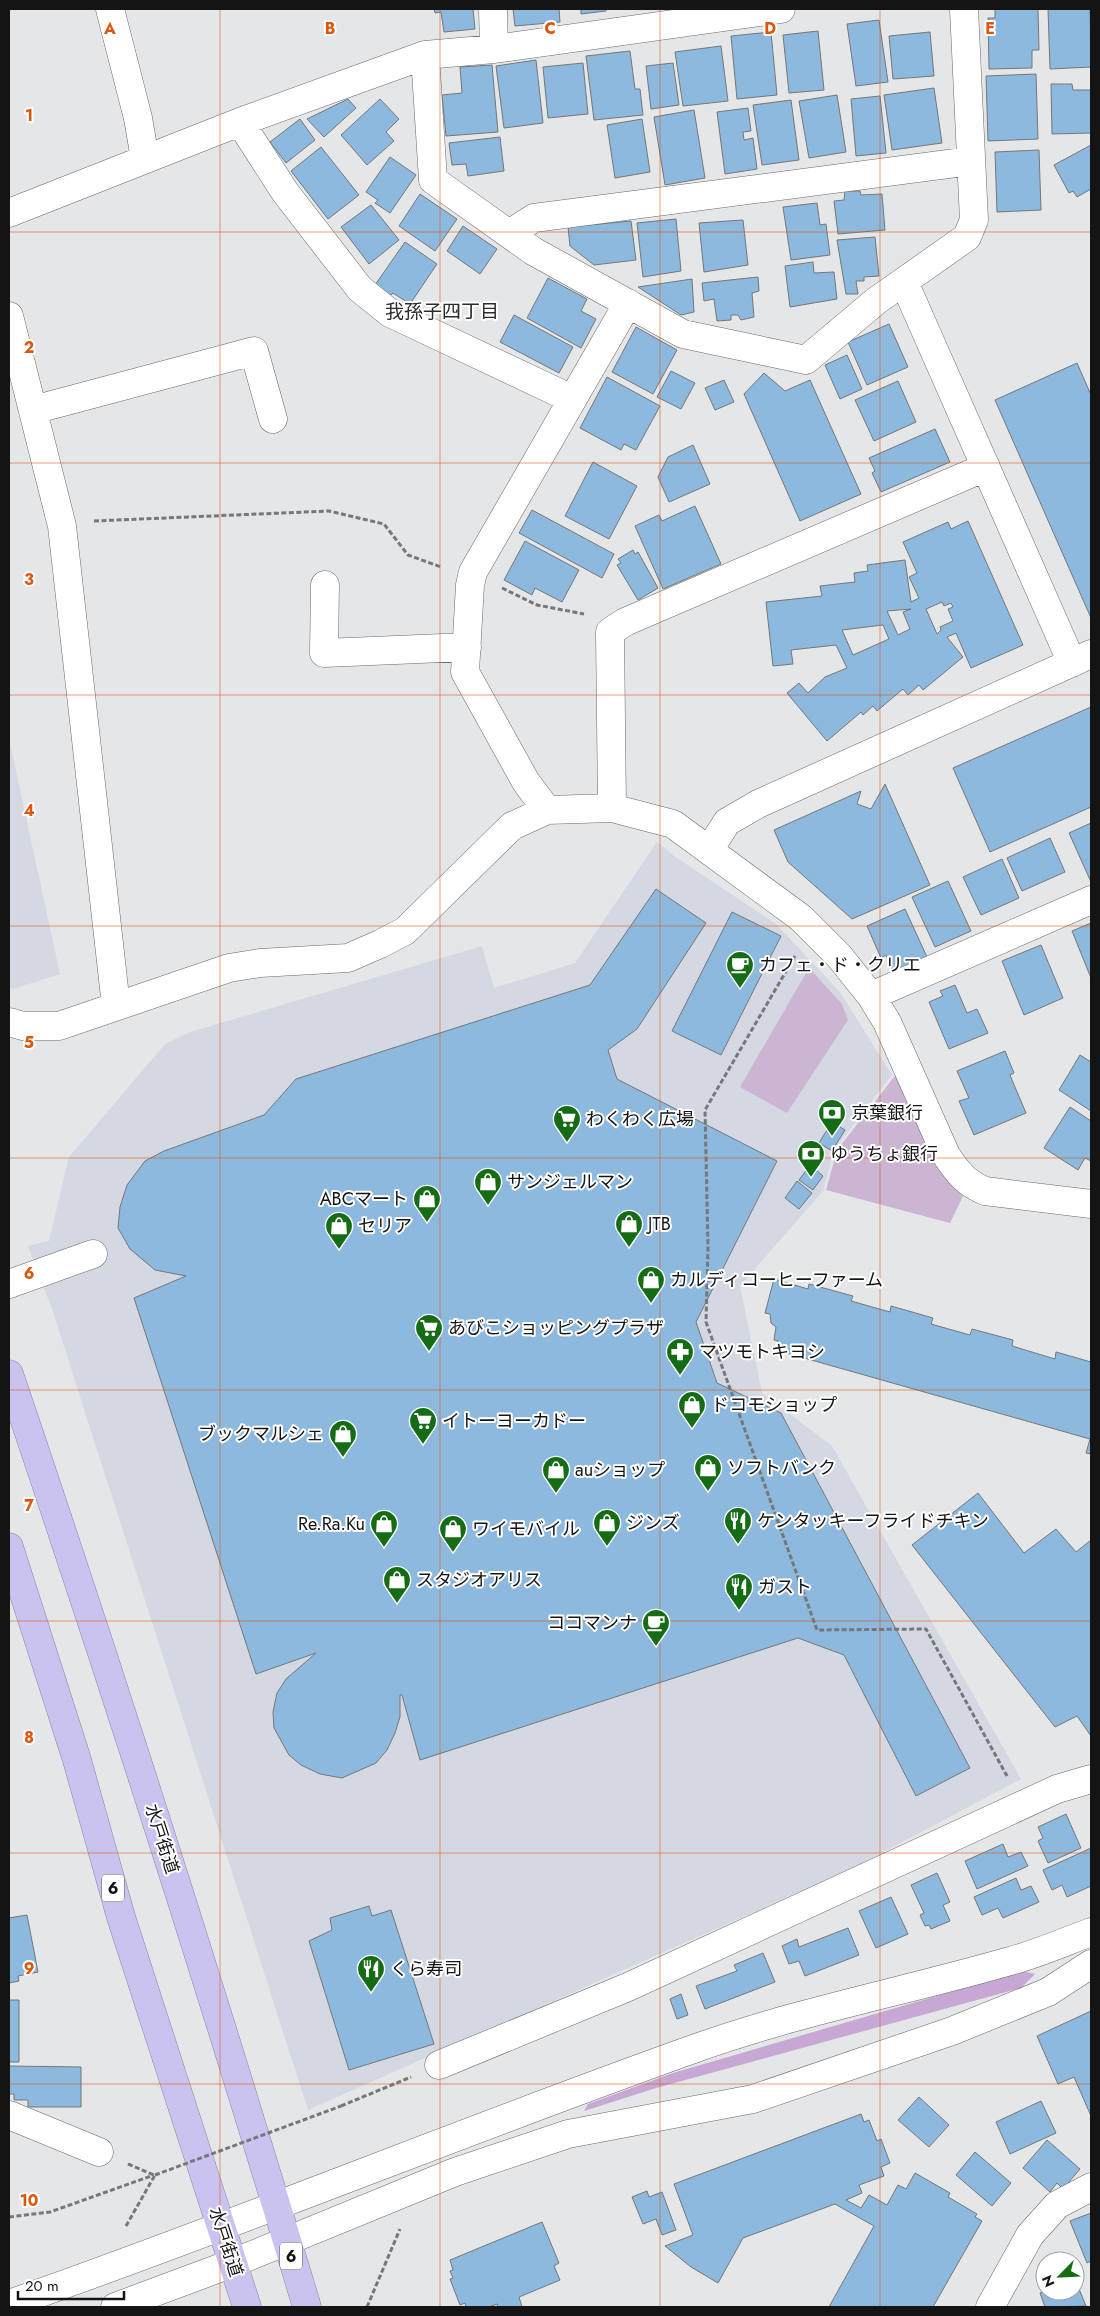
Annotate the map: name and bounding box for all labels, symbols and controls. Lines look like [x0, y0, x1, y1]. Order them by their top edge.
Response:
text: A [103, 17, 116, 40]
text: B [325, 17, 335, 40]
text: C [544, 17, 556, 40]
text: D [764, 17, 776, 40]
text: E [985, 17, 995, 40]
text: 1 [25, 104, 33, 127]
district label: 我孫子四丁目 [385, 298, 499, 325]
text: 2 [24, 336, 34, 359]
text: 3 [24, 568, 34, 591]
text: 4 [23, 799, 35, 822]
cafe icon: カフェ・ド・クリエ [725, 950, 755, 989]
place label: カフェ・ド・クリエ [759, 952, 921, 978]
text: 5 [24, 1031, 34, 1054]
bank icon: 京葉銀行 [817, 1098, 847, 1137]
place label: 京葉銀行 [851, 1100, 923, 1126]
supermarket icon: わくわく広場 [552, 1104, 582, 1143]
place label: わくわく広場 [586, 1106, 694, 1132]
bank icon: ゆうちょ銀行 [796, 1139, 826, 1178]
place label: ゆうちょ銀行 [830, 1141, 938, 1167]
shop icon: サンジェルマン [473, 1167, 503, 1206]
place label: サンジェルマン [507, 1169, 633, 1195]
shop icon: ABCマート [412, 1184, 442, 1223]
place label: ABCマート [320, 1186, 408, 1212]
shop icon: JTB [614, 1209, 644, 1248]
shop icon: セリア [324, 1211, 354, 1250]
place label: JTB [646, 1211, 671, 1237]
place label: セリア [358, 1213, 412, 1239]
text: 6 [24, 1262, 34, 1285]
shop icon: カルディコーヒーファーム [636, 1265, 666, 1304]
place label: カルディコーヒーファーム [670, 1267, 883, 1293]
supermarket icon: あびこショッピングプラザ [414, 1313, 444, 1352]
place label: あびこショッピングプラザ [448, 1315, 664, 1341]
pharmacy icon: マツモトキヨシ [665, 1337, 695, 1376]
place label: マツモトキヨシ [699, 1339, 825, 1365]
shop icon: ドコモショップ [677, 1390, 707, 1429]
place label: ドコモショップ [711, 1392, 837, 1418]
supermarket icon: イトーヨーカドー [408, 1406, 438, 1445]
place label: イトーヨーカドー [442, 1408, 586, 1434]
shop icon: ブックマルシェ [328, 1419, 358, 1458]
place label: ブックマルシェ [198, 1421, 324, 1447]
shop icon: ソフトバンク [693, 1453, 723, 1492]
shop icon: auショップ [541, 1455, 571, 1494]
place label: ソフトバンク [727, 1455, 836, 1481]
place label: auショップ [575, 1457, 665, 1483]
text: 7 [24, 1494, 34, 1517]
restaurant icon: ケンタッキーフライドチキン [723, 1506, 753, 1545]
shop icon: ジンズ [592, 1508, 622, 1547]
place label: ケンタッキーフライドチキン [757, 1508, 989, 1534]
shop icon: Re.Ra.Ku [369, 1509, 399, 1548]
place label: ジンズ [626, 1510, 680, 1536]
place label: Re.Ra.Ku [298, 1511, 365, 1537]
shop icon: ワイモバイル [438, 1514, 468, 1553]
place label: ワイモバイル [472, 1516, 580, 1542]
shop icon: スタジオアリス [382, 1565, 412, 1604]
place label: スタジオアリス [416, 1567, 542, 1593]
restaurant icon: ガスト [724, 1572, 754, 1611]
place label: ガスト [758, 1574, 812, 1600]
cafe icon: ココマンナ [641, 1608, 671, 1647]
place label: ココマンナ [547, 1610, 637, 1636]
text: 8 [24, 1726, 34, 1749]
street label: 水戸街道 [139, 1801, 185, 1877]
road number: 6 [102, 1875, 124, 1902]
restaurant icon: くら寿司 [356, 1954, 386, 1993]
place label: くら寿司 [390, 1956, 462, 1982]
text: 9 [24, 1957, 34, 1980]
text: 10 [20, 2189, 38, 2212]
street label: 水戸街道 [203, 2204, 249, 2280]
road number: 6 [280, 2242, 302, 2270]
north arrow [1035, 2251, 1085, 2301]
scale bar [18, 2268, 124, 2300]
text: N [1037, 2272, 1060, 2290]
text: 20 m [25, 2275, 59, 2297]

